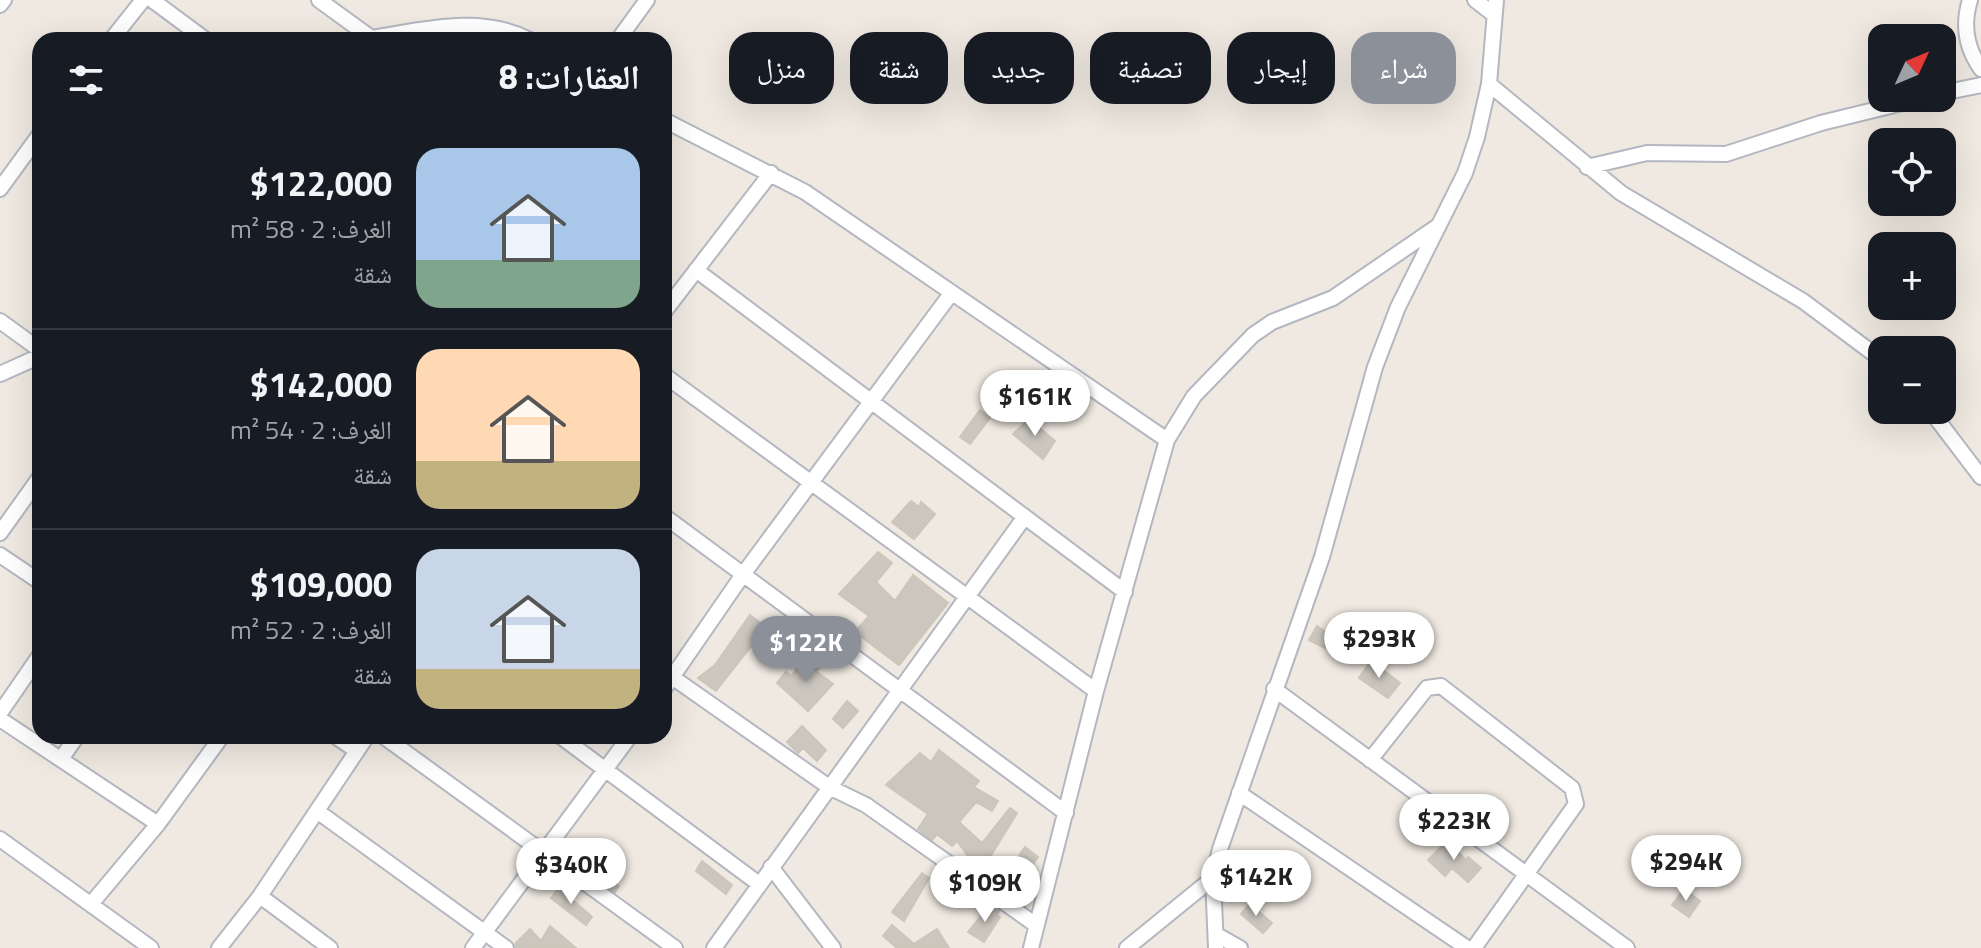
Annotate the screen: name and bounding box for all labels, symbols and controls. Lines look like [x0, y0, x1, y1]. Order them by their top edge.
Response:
north arrow [1868, 24, 1956, 112]
map controls [1868, 24, 1956, 424]
chip: منزل [729, 32, 834, 104]
chip: شقة [850, 32, 948, 104]
chip: جديد [964, 32, 1074, 104]
chip: تصفية [1090, 32, 1211, 104]
chip: إيجار [1227, 32, 1335, 104]
chip: شراء [1351, 32, 1456, 104]
text: العقارات: 8 [499, 50, 640, 102]
icon: filters [64, 58, 108, 102]
button: locate [1868, 128, 1956, 216]
text: $122,000 [250, 157, 392, 209]
icon: home [480, 180, 576, 276]
text: الغرف: 2 · 58 m² [230, 209, 392, 248]
button: + [1868, 232, 1956, 320]
text: شقة [353, 254, 392, 293]
button: − [1868, 336, 1956, 424]
text: $142,000 [250, 358, 392, 410]
pin: $161K [979, 370, 1091, 438]
text: $161K [998, 376, 1072, 415]
icon: home [480, 381, 576, 477]
text: الغرف: 2 · 54 m² [230, 410, 392, 449]
text: شقة [353, 455, 392, 494]
text: $109,000 [250, 558, 392, 610]
icon: home [480, 581, 576, 677]
text: الغرف: 2 · 52 m² [230, 610, 392, 649]
pin: $293K [1323, 612, 1435, 680]
pin: $122K [750, 616, 862, 684]
text: $293K [1342, 618, 1416, 657]
text: $122K [769, 622, 843, 661]
text: شقة [353, 655, 392, 694]
pin: $223K [1398, 794, 1510, 862]
text: $223K [1417, 800, 1491, 839]
pin: $294K [1630, 835, 1742, 903]
pin: $340K [515, 838, 627, 906]
text: $294K [1649, 841, 1723, 880]
text: $340K [534, 844, 608, 883]
pin: $142K [1200, 850, 1312, 918]
pin: $109K [929, 856, 1041, 924]
text: $142K [1219, 856, 1293, 895]
text: $109K [948, 862, 1022, 901]

